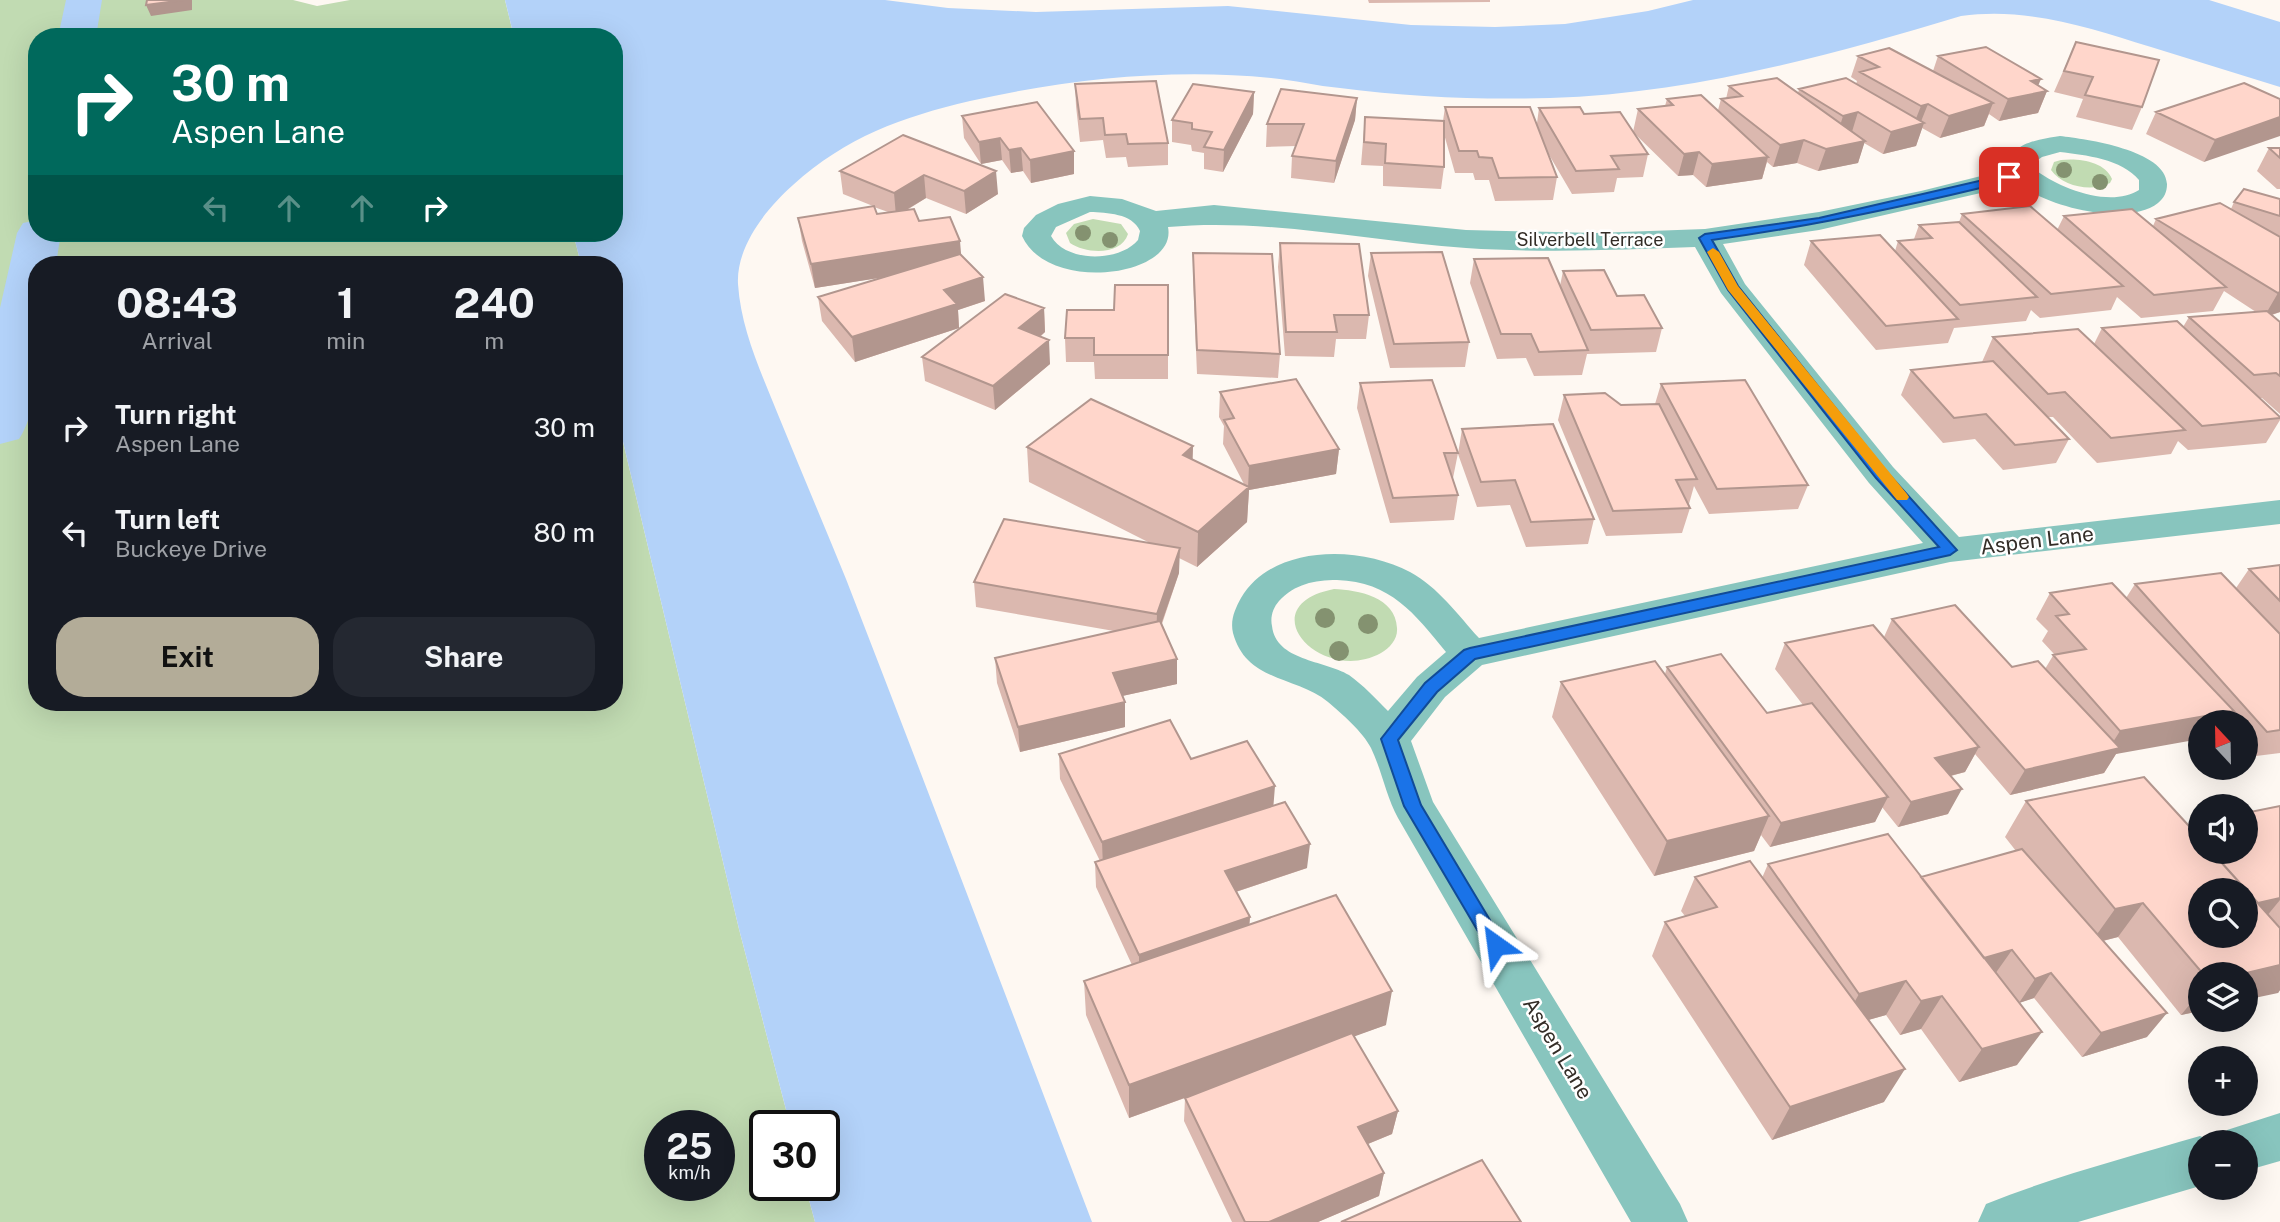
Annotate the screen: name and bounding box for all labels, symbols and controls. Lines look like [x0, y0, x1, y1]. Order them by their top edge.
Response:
text: 30 m [171, 54, 290, 112]
icon: right [56, 56, 147, 147]
text: Aspen Lane [171, 113, 345, 150]
pin [1979, 147, 2039, 207]
icon: arrive [1990, 158, 2028, 196]
icon: left [197, 189, 235, 227]
icon: ahead [270, 189, 308, 227]
icon: ahead [343, 189, 381, 227]
icon: right [416, 189, 454, 227]
street label: Silverbell Terrace [1516, 229, 1664, 250]
text: 08:43 [116, 278, 238, 327]
text: 1 [337, 278, 355, 327]
text: 240 [453, 278, 535, 327]
text: Arrival [142, 327, 213, 354]
text: min [326, 327, 365, 354]
text: m [484, 327, 504, 354]
text: Turn right [115, 399, 237, 430]
icon: right [56, 409, 94, 447]
text: 30 m [534, 412, 595, 443]
text: Aspen Lane [115, 430, 240, 457]
text: Turn left [115, 504, 220, 535]
icon: left [56, 514, 94, 552]
text: 80 m [534, 517, 595, 548]
street label: Aspen Lane [1979, 521, 2095, 559]
text: Buckeye Drive [115, 535, 267, 562]
button: Exit [56, 617, 319, 697]
button: Share [333, 617, 595, 697]
north arrow [2188, 710, 2258, 780]
map controls [2188, 710, 2258, 1200]
button: sound [2188, 794, 2258, 864]
button: search [2188, 878, 2258, 948]
position arrow [1459, 908, 1533, 982]
button: layers [2188, 962, 2258, 1032]
street label: Aspen Lane [1518, 993, 1598, 1103]
button: + [2188, 1046, 2258, 1116]
speed limit sign: 30 [749, 1110, 840, 1201]
text: 25 [667, 1126, 712, 1167]
button: − [2188, 1130, 2258, 1200]
text: km/h [668, 1162, 711, 1183]

